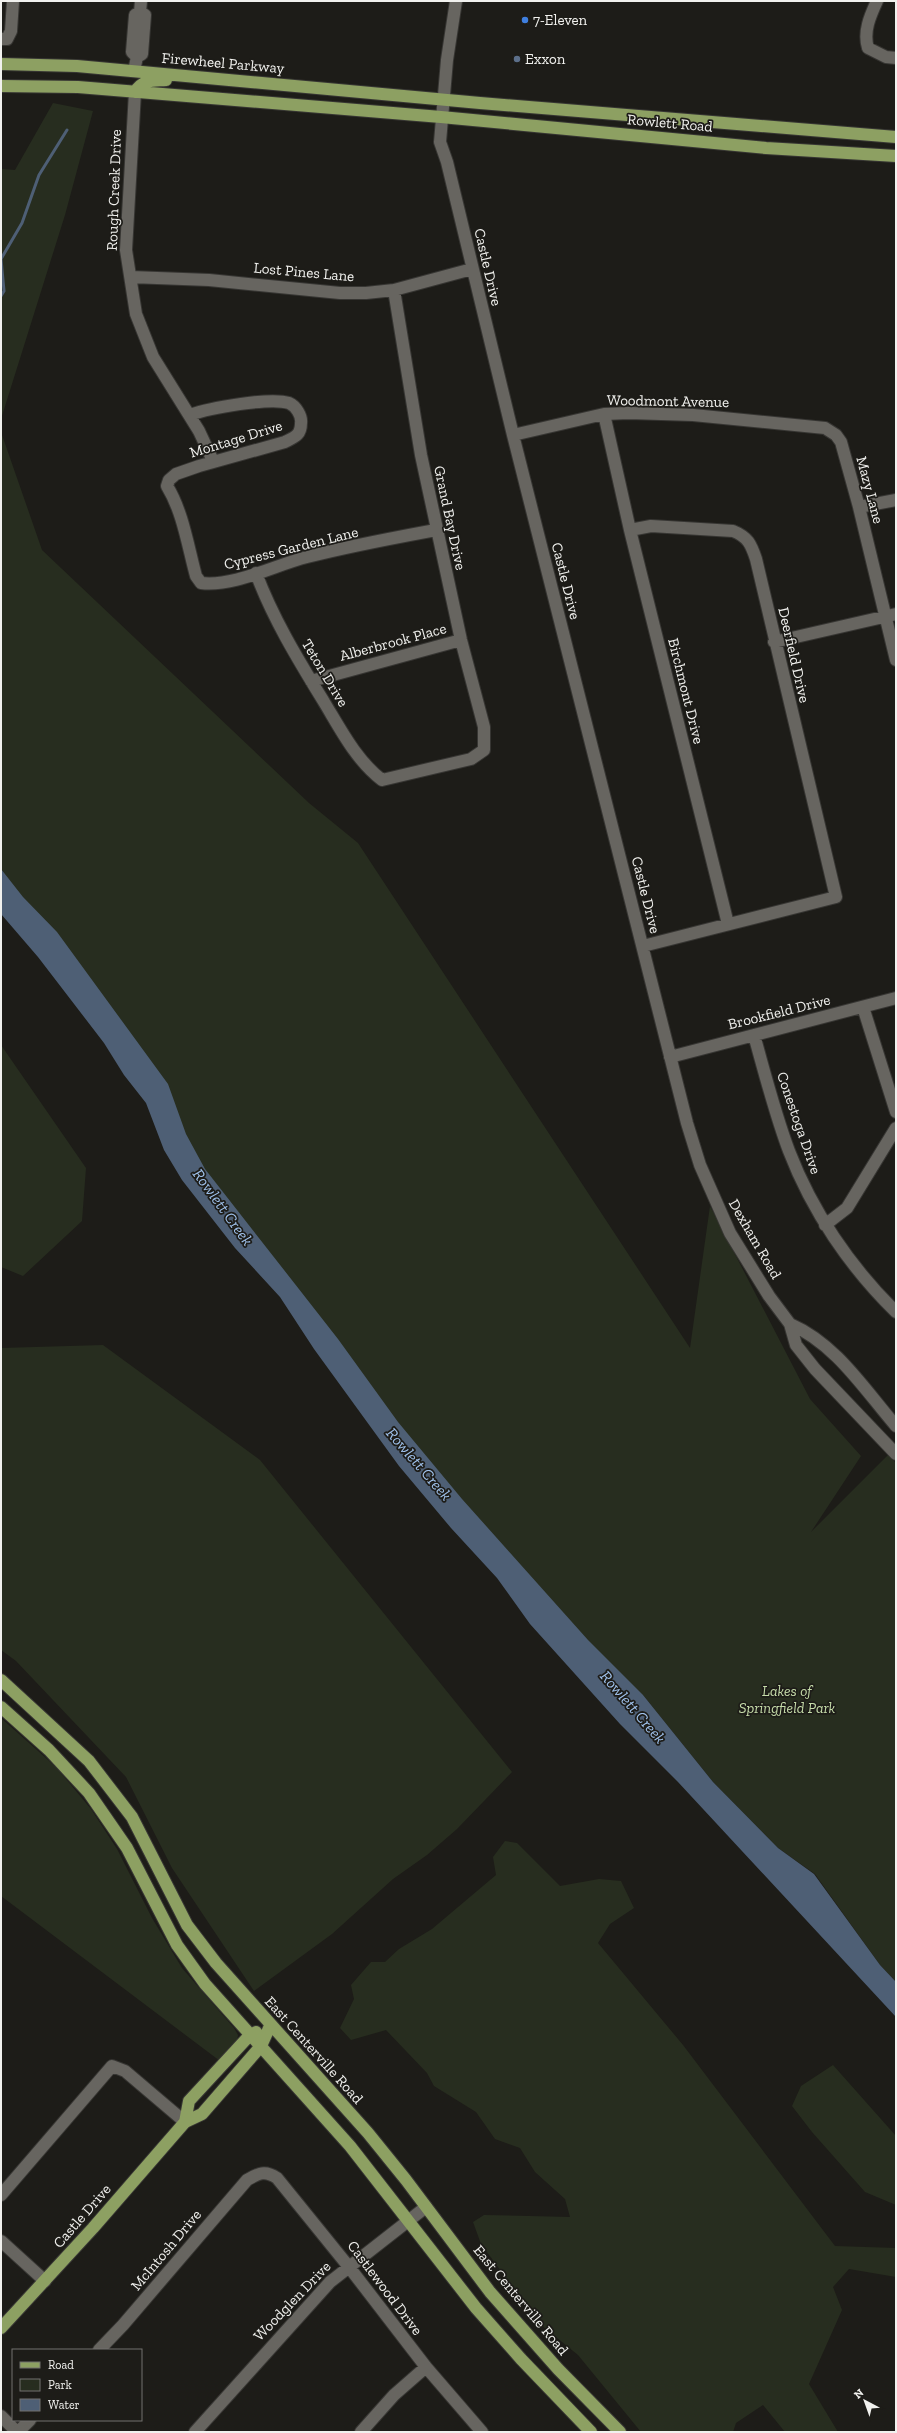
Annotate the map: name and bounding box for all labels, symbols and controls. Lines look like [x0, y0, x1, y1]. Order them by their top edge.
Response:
place label: 7-Eleven [533, 11, 588, 29]
marker: 7-Eleven [520, 15, 530, 25]
street label: Firewheel Parkway [161, 49, 285, 77]
place label: Exxon [525, 50, 566, 68]
marker: Exxon [512, 54, 522, 64]
street label: Rowlett Road [626, 110, 714, 136]
street label: Rough Creek Drive [103, 129, 125, 251]
street label: Castle Drive [470, 227, 506, 307]
street label: Lost Pines Lane [253, 259, 355, 285]
street label: Woodmont Avenue [607, 391, 729, 411]
street label: Montage Drive [187, 416, 285, 462]
street label: Mazy Lane [852, 454, 888, 526]
street label: Grand Bay Drive [430, 464, 470, 572]
street label: Cypress Garden Lane [222, 523, 360, 573]
street label: Castle Drive [548, 541, 584, 621]
street label: Deerfield Drive [774, 605, 814, 705]
street label: Alberbrook Place [338, 619, 448, 665]
street label: Teton Drive [298, 636, 352, 710]
street label: Birchmont Drive [664, 636, 708, 746]
street label: Castle Drive [628, 855, 664, 935]
street label: Brookfield Drive [726, 991, 832, 1033]
street label: Conestoga Drive [773, 1069, 825, 1177]
water label: Rowlett Creek [189, 1165, 257, 1249]
street label: Dexham Road [725, 1196, 786, 1283]
water label: Rowlett Creek [382, 1424, 456, 1504]
water label: Rowlett Creek [596, 1667, 670, 1747]
park label: Lakes of Springfield Park [739, 1682, 836, 1717]
street label: East Centerville Road [261, 1993, 367, 2108]
street label: Castle Drive [49, 2180, 115, 2252]
street label: McIntosh Drive [127, 2206, 205, 2294]
street label: Castlewood Drive [344, 2237, 426, 2339]
street label: East Centerville Road [470, 2241, 573, 2359]
street label: Woodglen Drive [250, 2258, 334, 2344]
legend [12, 2349, 142, 2421]
text: Road [48, 2358, 74, 2372]
text: Park [48, 2378, 73, 2392]
north arrow [845, 2381, 885, 2421]
text: N [851, 2386, 867, 2401]
text: Water [48, 2398, 80, 2412]

